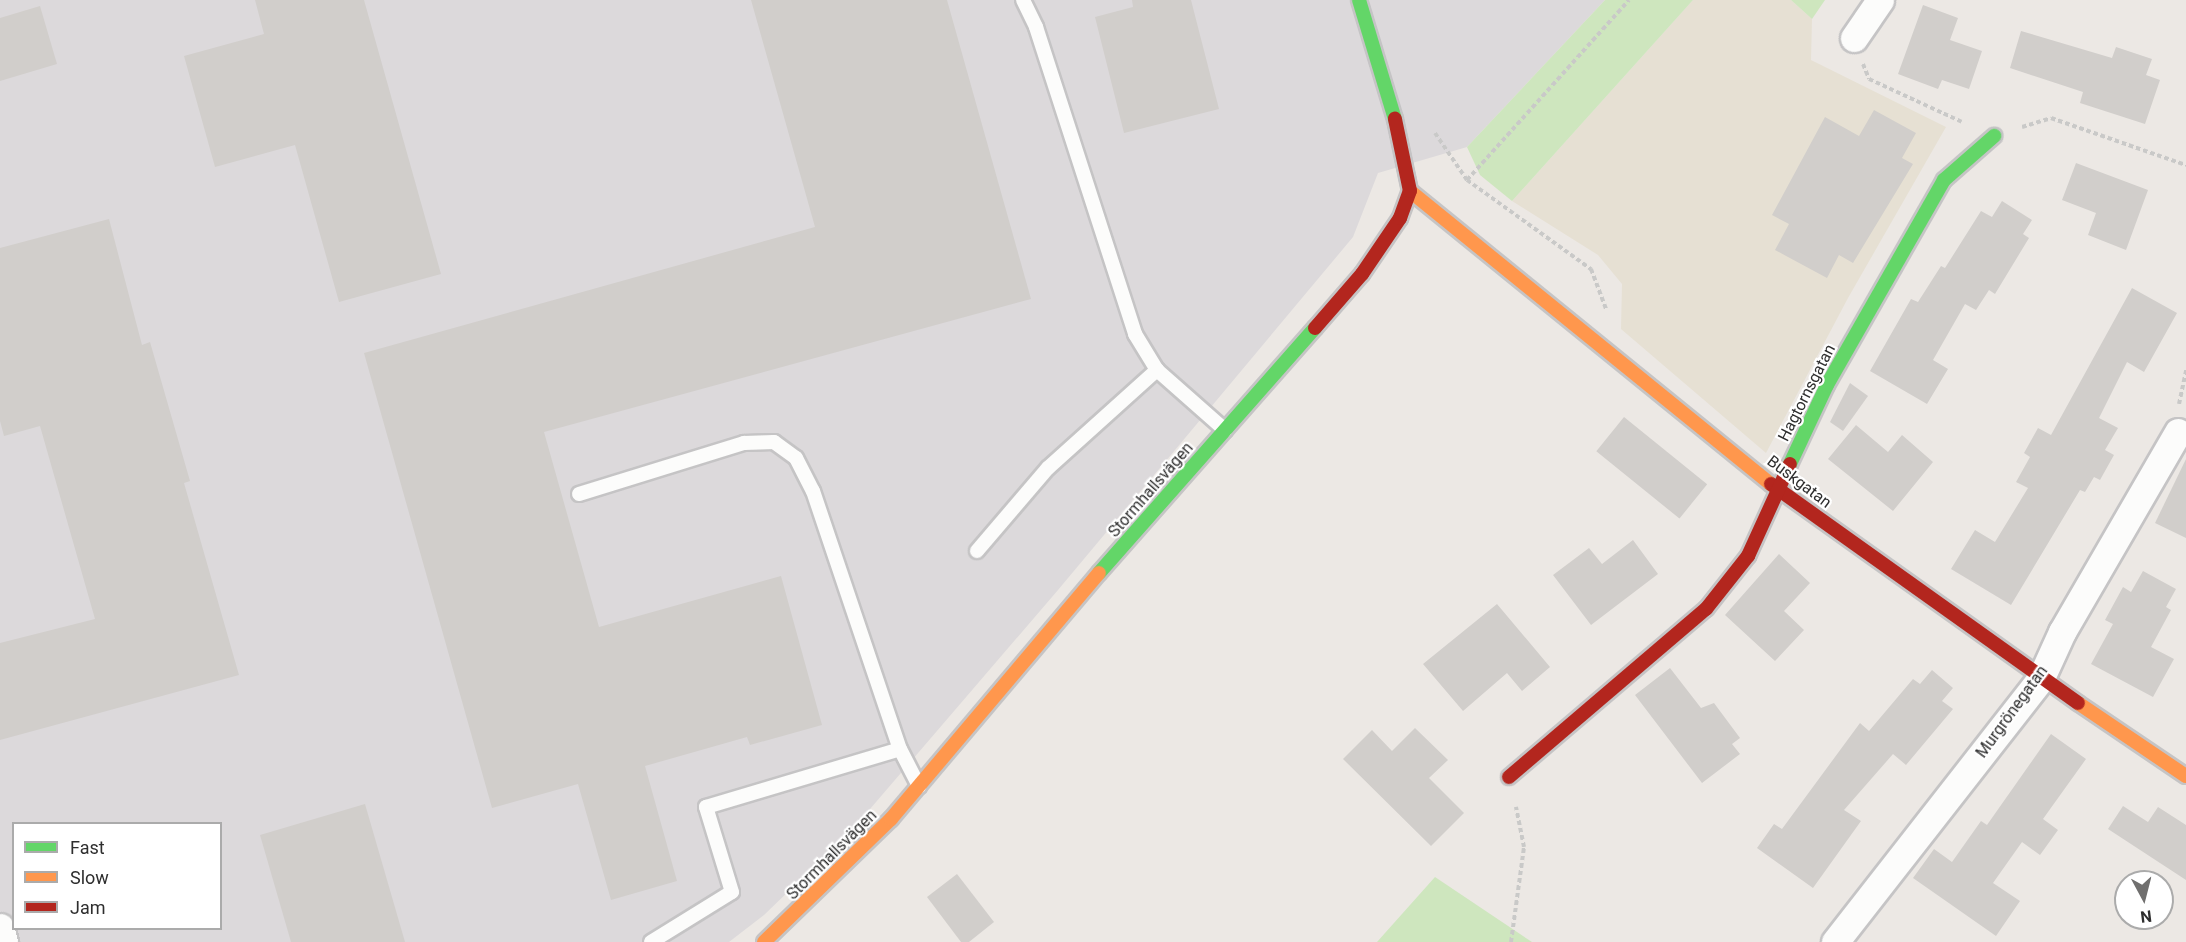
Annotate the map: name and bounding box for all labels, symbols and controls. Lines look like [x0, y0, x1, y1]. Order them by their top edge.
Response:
street label: Hagtornsgatan [1774, 341, 1840, 445]
street label: Stormhallsvägen [1105, 439, 1197, 541]
street label: Buskgatan [1763, 452, 1835, 512]
street label: Murgrönegatan [1972, 662, 2052, 762]
street label: Stormhallsvägen [783, 806, 881, 904]
legend [12, 822, 222, 930]
text: Fast [70, 837, 105, 858]
text: Slow [70, 867, 109, 888]
north arrow [2114, 870, 2174, 930]
text: Jam [70, 897, 106, 918]
text: N [2139, 906, 2153, 926]

